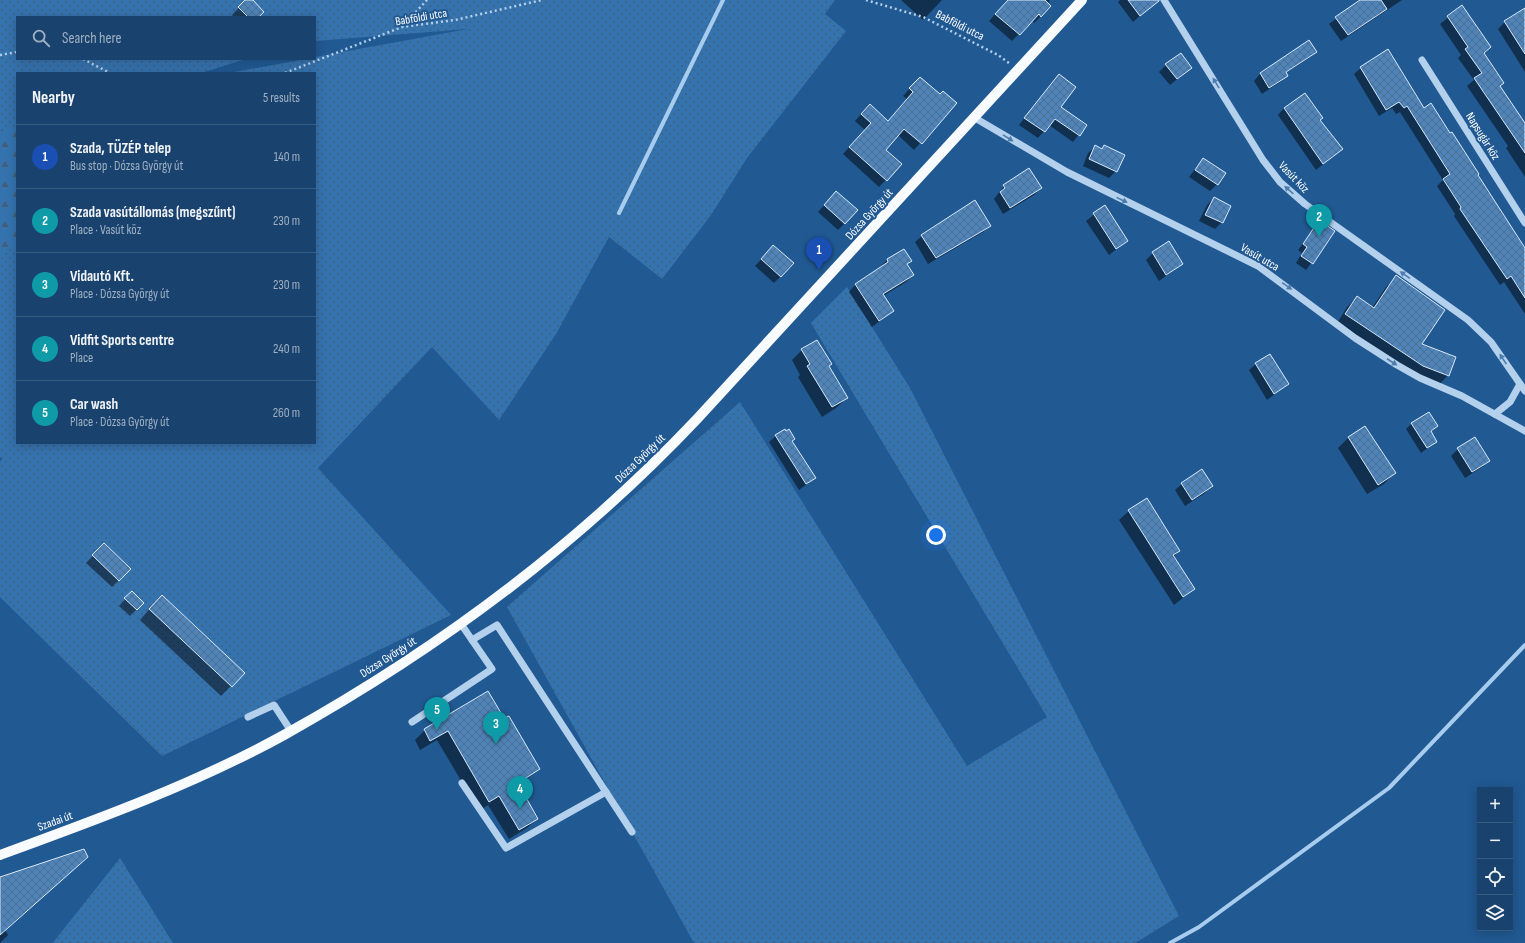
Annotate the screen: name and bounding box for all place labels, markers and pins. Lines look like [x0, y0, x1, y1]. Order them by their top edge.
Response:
pin: 2 [1306, 204, 1332, 237]
pin: 1 [806, 237, 832, 270]
pin: 5 [424, 697, 450, 730]
pin: 3 [483, 711, 509, 744]
pin: 4 [507, 776, 533, 809]

